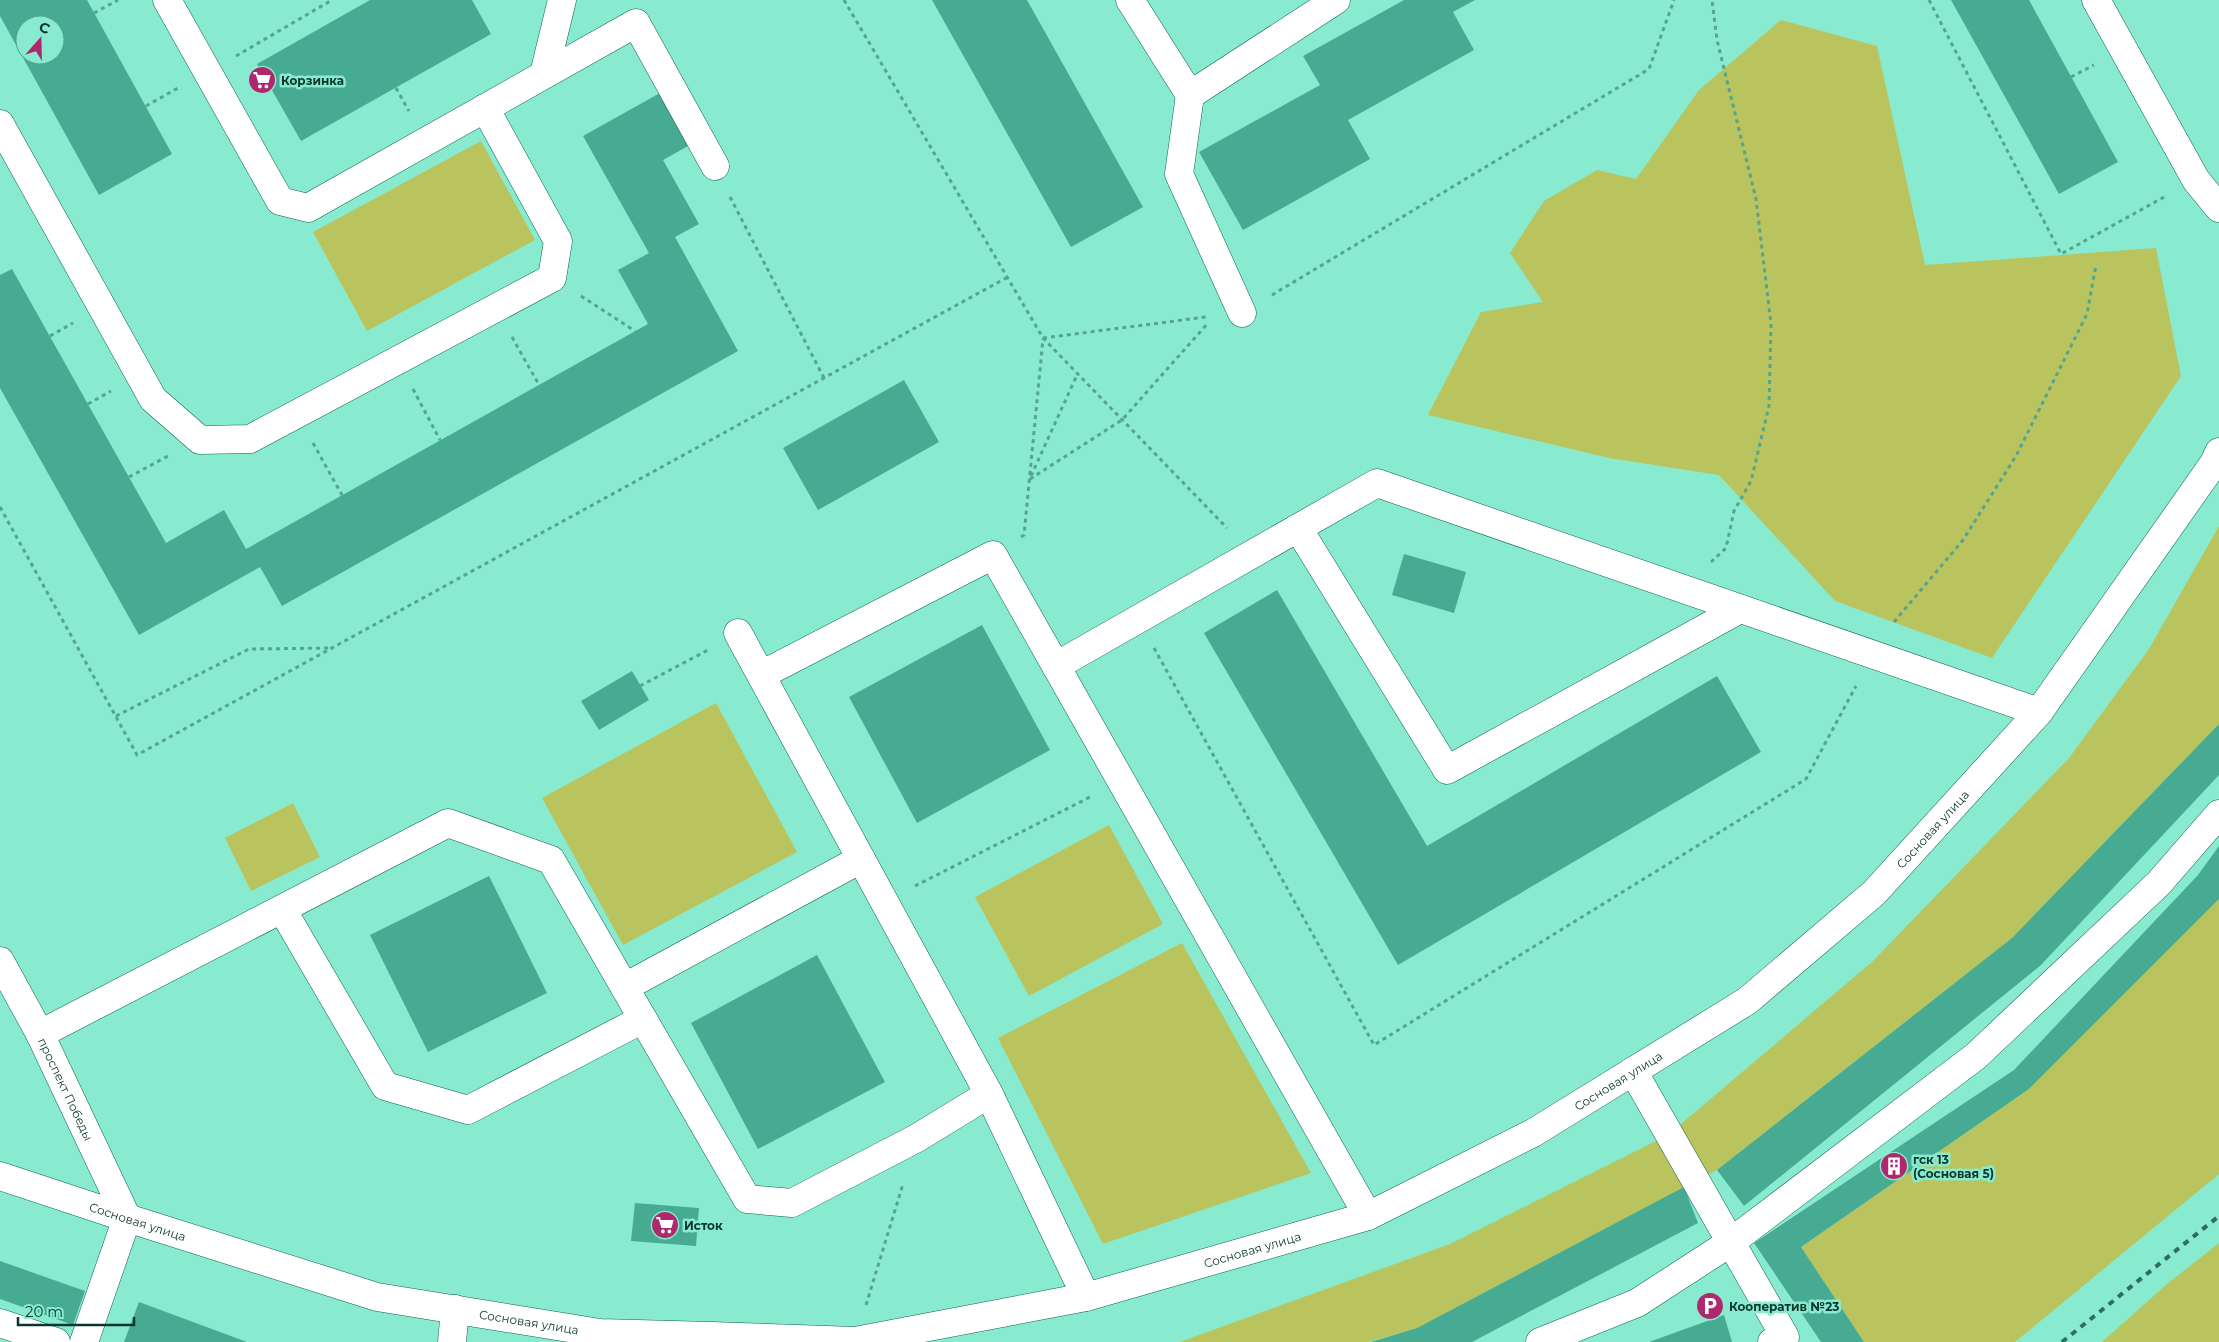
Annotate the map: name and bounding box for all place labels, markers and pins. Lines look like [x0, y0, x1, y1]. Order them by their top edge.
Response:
supermarket icon: Корзинка [247, 65, 277, 95]
place label: Корзинка [281, 73, 344, 88]
building icon: гск 13 (Сосновая 5) [1879, 1151, 1909, 1181]
place label: гск 13 (Сосновая 5) [1913, 1152, 1994, 1181]
supermarket icon: Исток [650, 1210, 680, 1240]
place label: Исток [684, 1218, 723, 1233]
parking icon: Кооператив №23 [1695, 1291, 1725, 1321]
place label: Кооператив №23 [1729, 1299, 1839, 1314]

